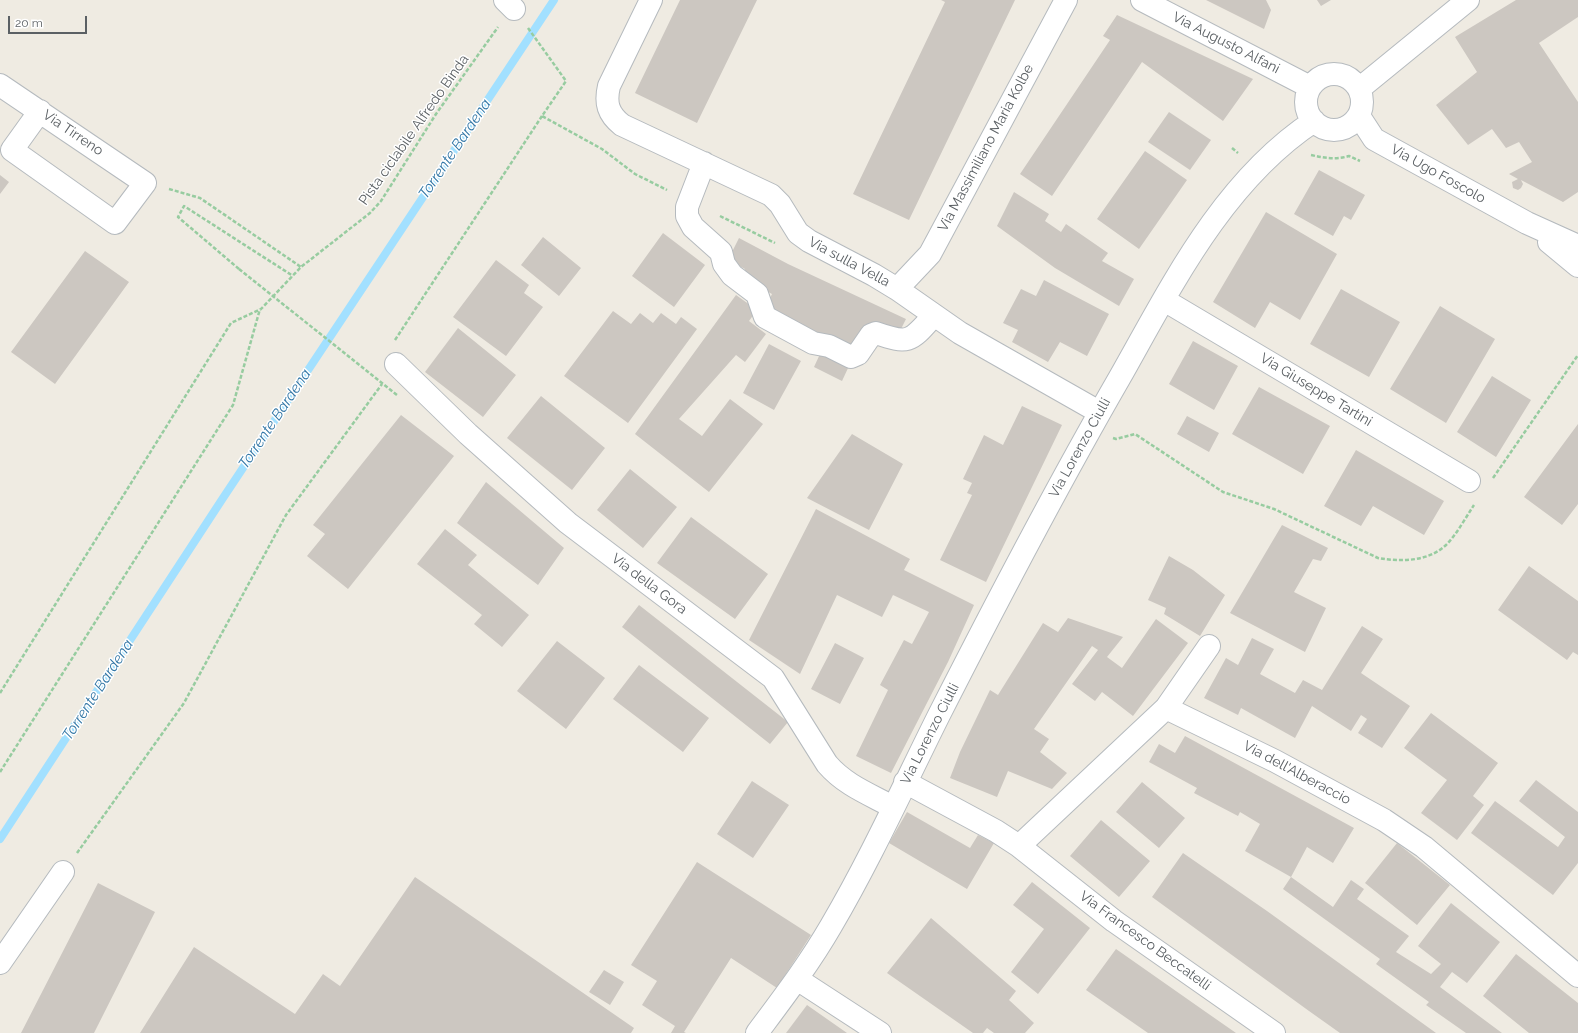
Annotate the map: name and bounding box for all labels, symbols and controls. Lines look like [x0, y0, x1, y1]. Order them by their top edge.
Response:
scale bar [10, 8, 89, 34]
street label: Via Augusto Alfani [1169, 9, 1283, 77]
text: 20 m [15, 16, 43, 30]
street label: Pista ciclabile Alfredo Binda [356, 52, 472, 208]
street label: Via Massimiliano Maria Kolbe [935, 61, 1037, 235]
water label: Torrente Bardena [415, 96, 495, 202]
street label: Via Tirreno [39, 107, 107, 159]
street label: Via Ugo Foscolo [1388, 141, 1488, 207]
street label: Via sulla Vella [805, 234, 893, 290]
street label: Via Giuseppe Tartini [1257, 350, 1375, 430]
water label: Torrente Bardena [235, 366, 315, 472]
street label: Via Lorenzo Ciulli [1046, 395, 1114, 501]
street label: Via della Gora [608, 550, 690, 618]
water label: Torrente Bardena [59, 636, 137, 744]
street label: Via Lorenzo Ciulli [897, 681, 963, 787]
street label: Via dell'Alberaccio [1240, 738, 1354, 808]
street label: Via Francesco Beccatelli [1076, 888, 1214, 994]

